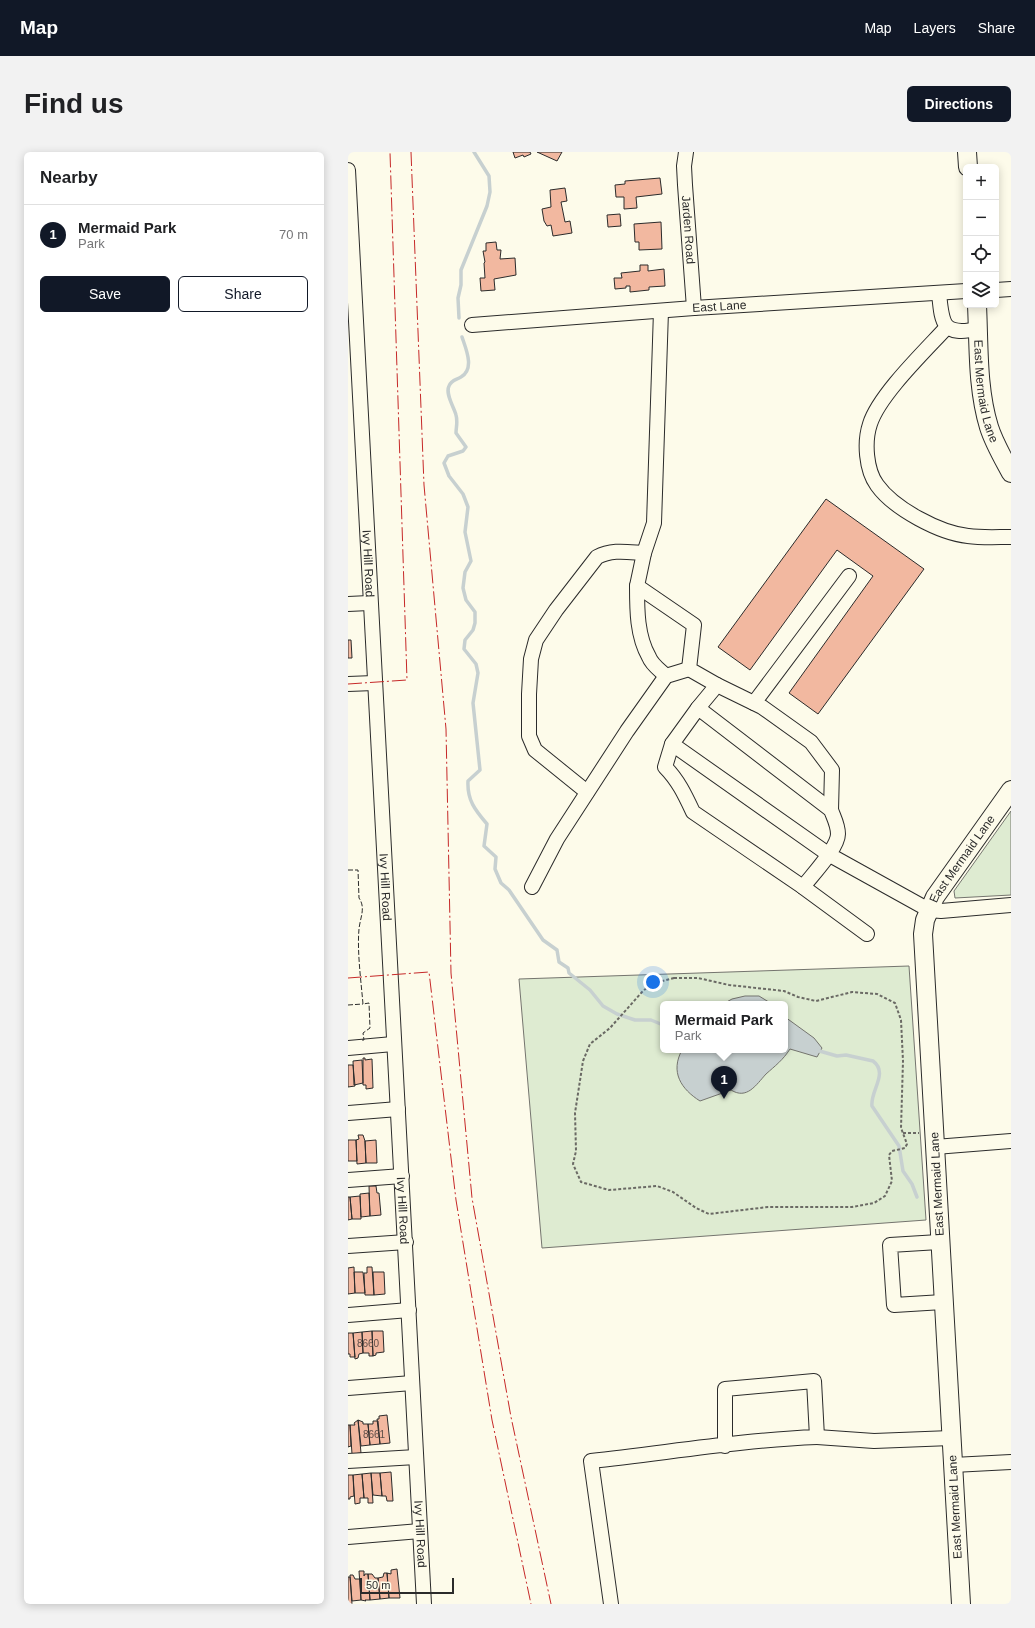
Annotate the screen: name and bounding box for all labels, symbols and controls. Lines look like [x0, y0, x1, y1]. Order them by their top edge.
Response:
text: Map [20, 17, 58, 38]
text: Map [864, 20, 892, 36]
text: Layers [914, 20, 956, 36]
text: Share [978, 20, 1015, 36]
button: Directions [907, 86, 1011, 122]
text: Find us [24, 88, 124, 119]
map controls [963, 164, 999, 308]
button: + [963, 164, 999, 200]
text: Nearby [40, 168, 98, 187]
street label: Jarden Road [679, 195, 698, 265]
button: − [963, 200, 999, 236]
text: Mermaid Park [78, 219, 176, 236]
text: 1 [49, 227, 57, 242]
text: 70 m [279, 227, 308, 242]
text: Park [78, 236, 105, 251]
button: locate [963, 236, 999, 272]
button: layers [963, 272, 999, 308]
button: Save [40, 276, 170, 312]
button: Share [178, 276, 308, 312]
street label: East Lane [692, 298, 747, 315]
street label: East Mermaid Lane [971, 339, 1001, 445]
street label: Ivy Hill Road [359, 529, 377, 598]
street label: East Mermaid Lane [926, 812, 998, 905]
street label: Ivy Hill Road [376, 853, 394, 921]
your location [643, 972, 663, 992]
popup [660, 1001, 788, 1053]
text: Mermaid Park [675, 1011, 773, 1028]
text: Park [675, 1028, 702, 1043]
pin: 1 [711, 1066, 737, 1099]
street label: East Mermaid Lane [927, 1131, 947, 1236]
street label: Ivy Hill Road [394, 1177, 411, 1245]
house number: 8660 [357, 1338, 380, 1349]
house number: 8661 [363, 1429, 386, 1440]
street label: East Mermaid Lane [945, 1454, 965, 1559]
street label: Ivy Hill Road [411, 1500, 429, 1568]
scale bar [360, 1576, 454, 1595]
text: 50 m [366, 1579, 390, 1591]

